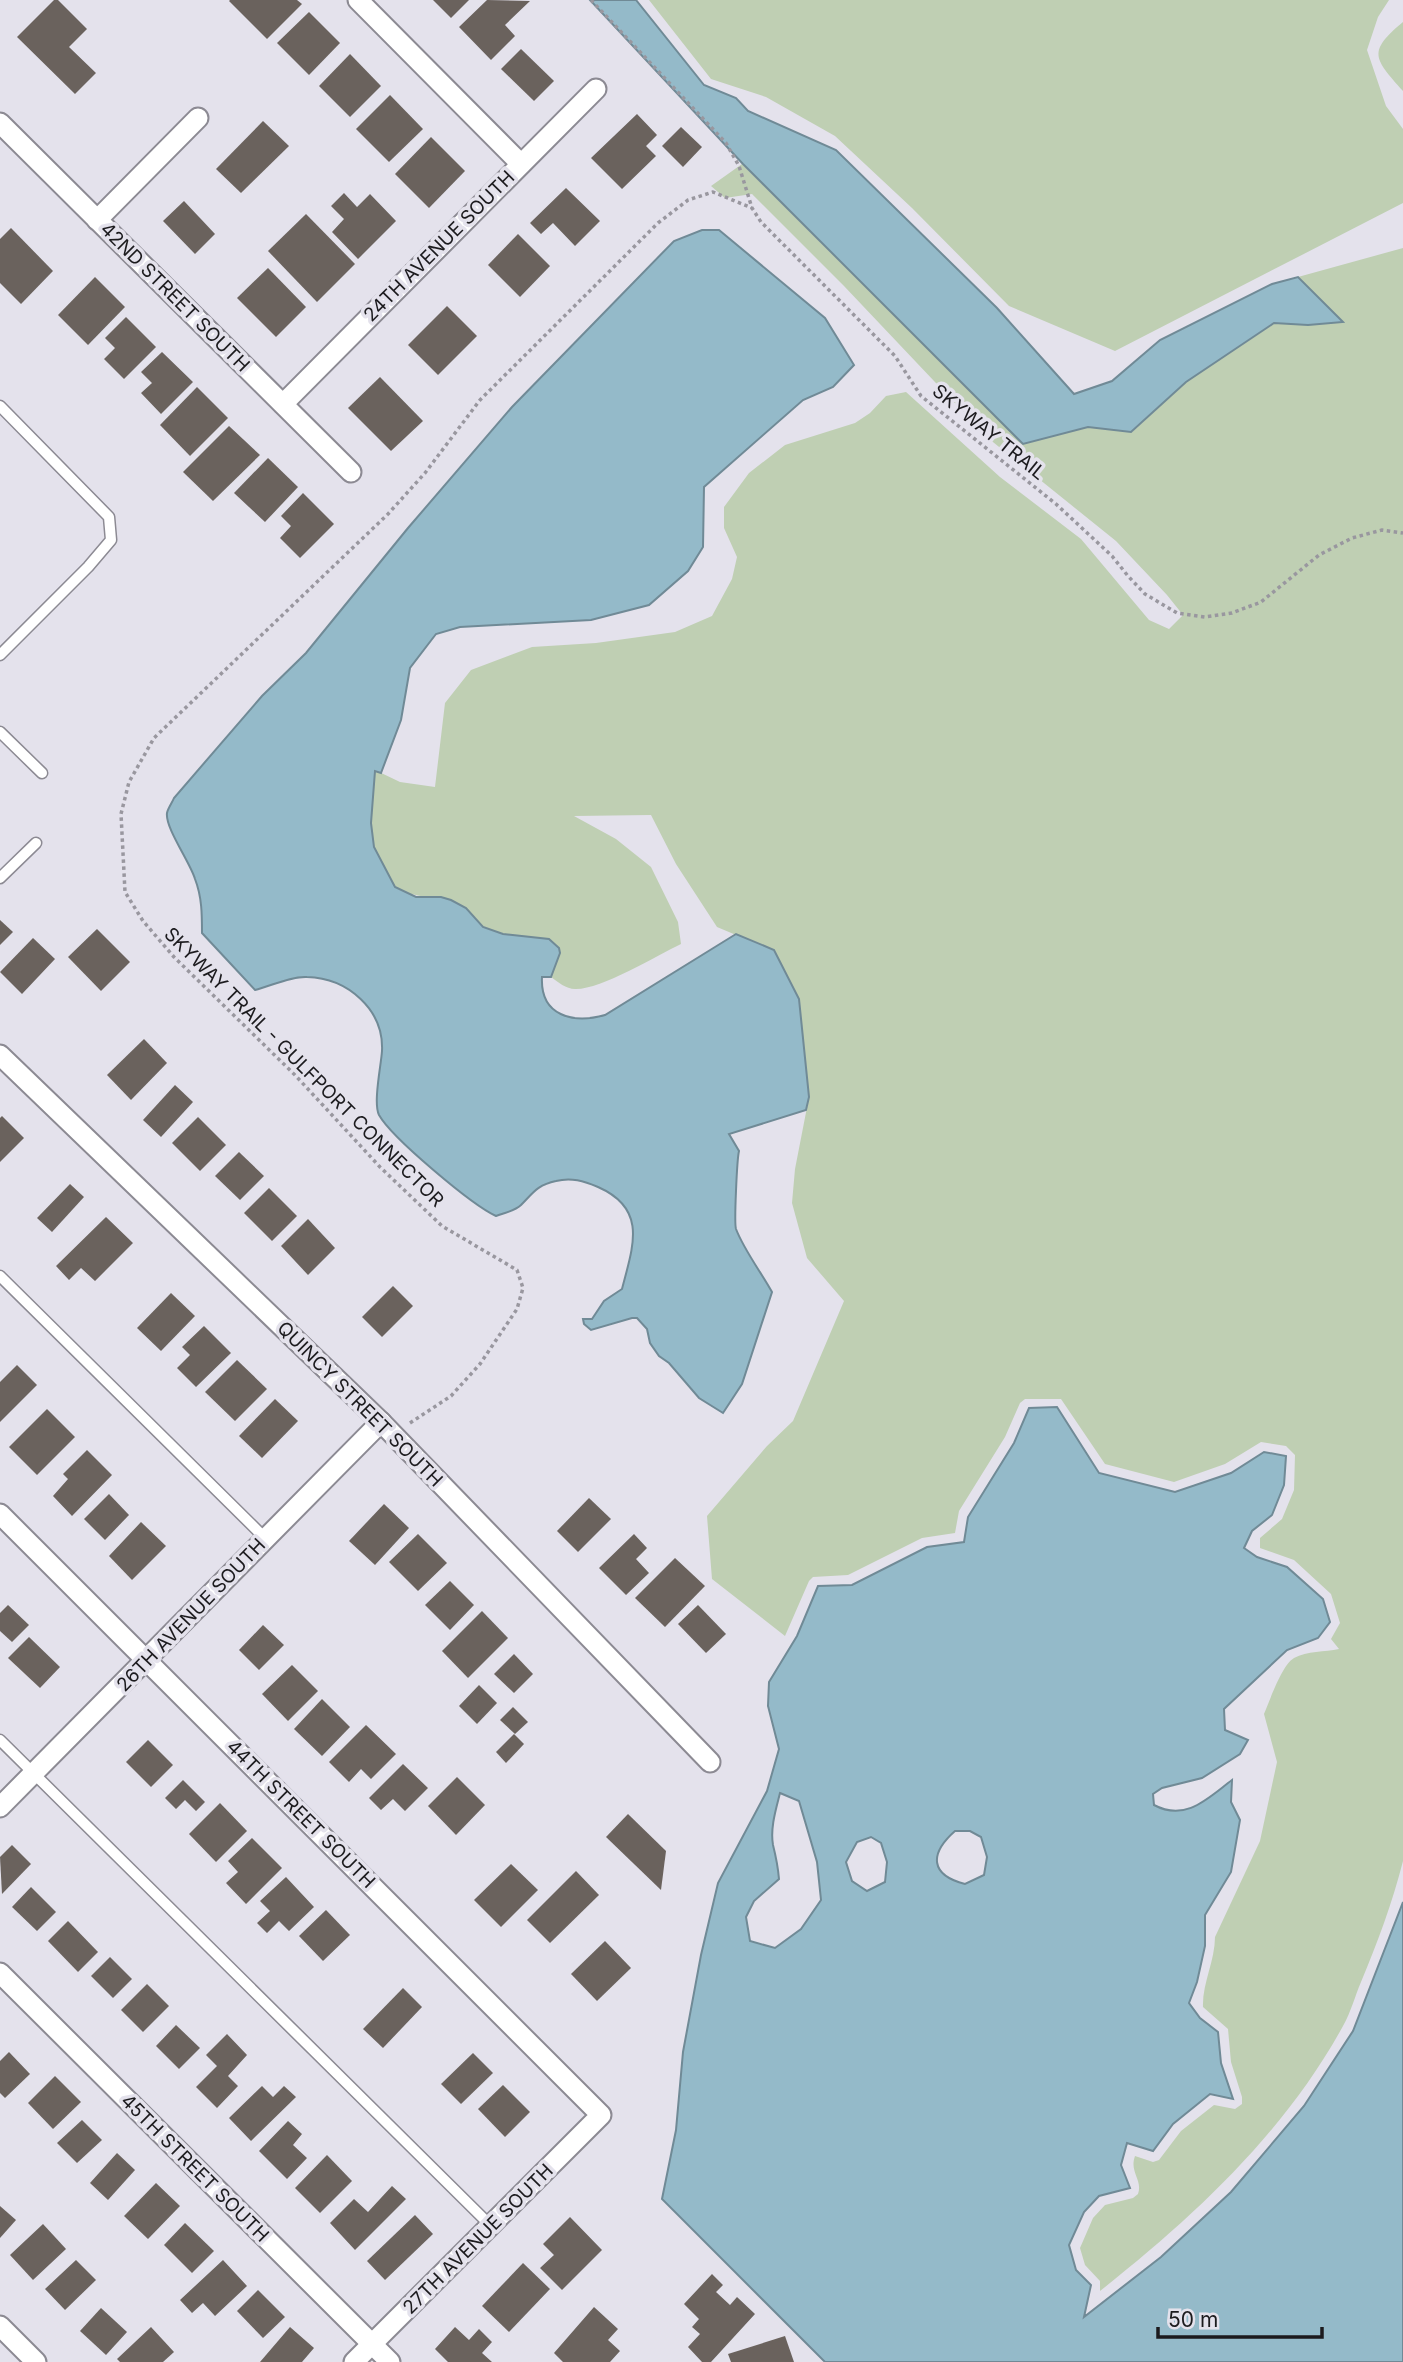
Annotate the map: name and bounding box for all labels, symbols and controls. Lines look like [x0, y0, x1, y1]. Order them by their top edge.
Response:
street label: 24TH AVENUE SOUTH [359, 166, 519, 326]
street label: 42ND STREET SOUTH [96, 218, 254, 376]
street label: SKYWAY TRAIL [928, 379, 1050, 485]
street label: SKYWAY TRAIL - GULFPORT CONNECTOR [159, 922, 449, 1212]
street label: QUINCY STREET SOUTH [272, 1316, 448, 1492]
street label: 26TH AVENUE SOUTH [112, 1534, 270, 1696]
street label: 44TH STREET SOUTH [222, 1735, 380, 1893]
street label: 45TH STREET SOUTH [116, 2089, 274, 2247]
street label: 27TH AVENUE SOUTH [398, 2159, 558, 2319]
scale bar [1158, 2296, 1322, 2340]
text: 50 m [1168, 2307, 1218, 2332]

